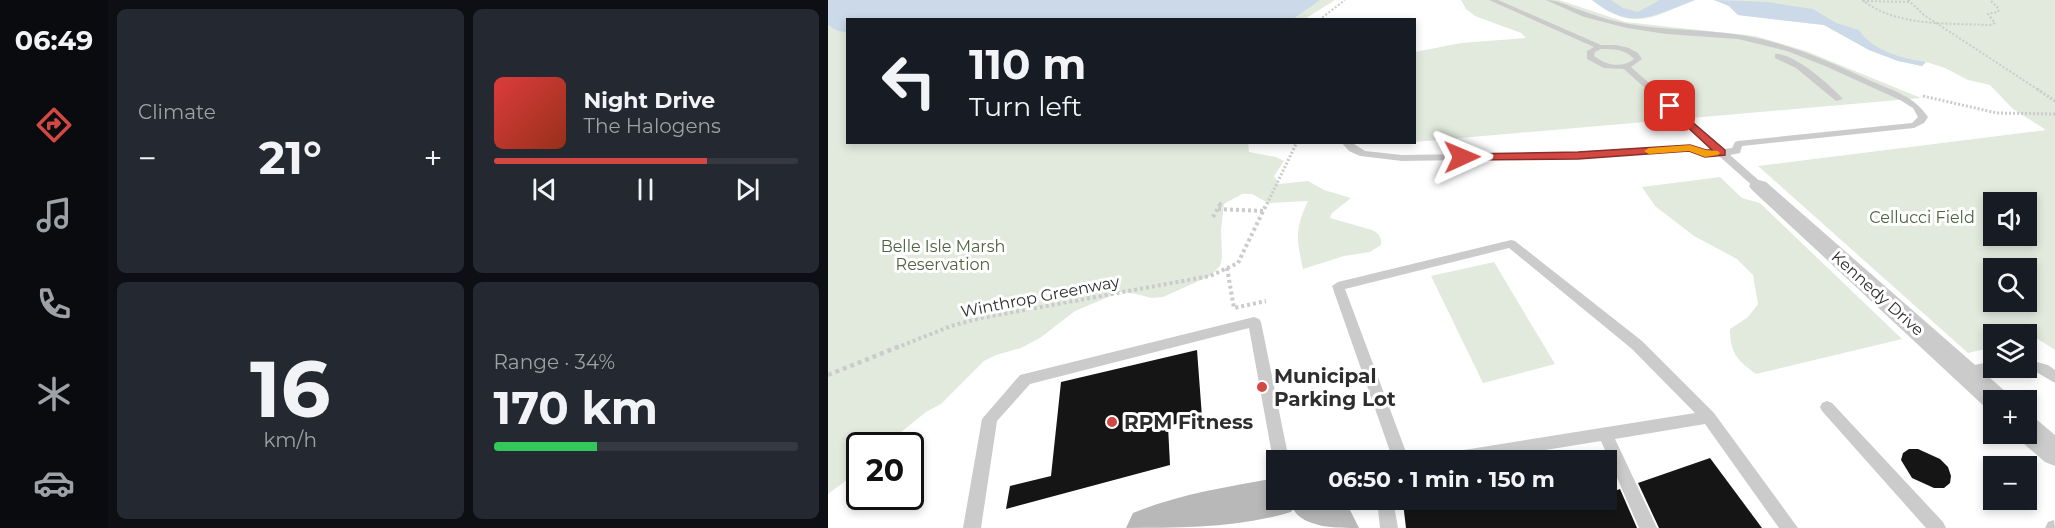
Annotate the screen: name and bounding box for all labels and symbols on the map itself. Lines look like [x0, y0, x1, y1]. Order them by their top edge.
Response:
pin [1644, 80, 1695, 131]
position arrow [1430, 125, 1494, 189]
park label: Cellucci Field [1869, 208, 1975, 227]
park label: Belle Isle Marsh Reservation [881, 237, 1005, 274]
street label: Kennedy Drive [1828, 247, 1928, 340]
street label: Winthrop Greenway [959, 272, 1121, 321]
place label: Municipal Parking Lot [1274, 364, 1396, 411]
marker: Municipal Parking Lot [1255, 380, 1269, 394]
place label: RPM Fitness [1124, 410, 1254, 434]
marker: RPM Fitness [1105, 415, 1119, 429]
speed limit sign: 20 [846, 432, 924, 510]

